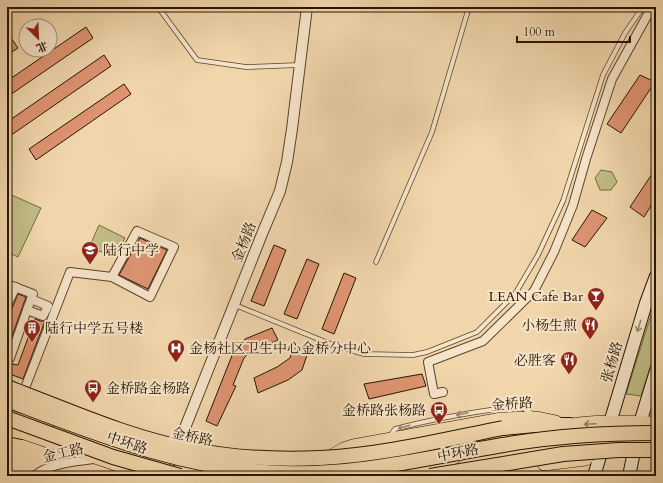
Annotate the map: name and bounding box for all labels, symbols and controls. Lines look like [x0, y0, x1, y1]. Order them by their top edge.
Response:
north arrow [18, 18, 58, 58]
scale bar [517, 18, 630, 44]
text: 100 m [523, 24, 556, 40]
text: 北 [34, 38, 50, 56]
street label: 金杨路 [227, 219, 261, 265]
school or university icon: 陆行中学 [80, 240, 100, 265]
place label: 陆行中学 [103, 241, 159, 260]
bar icon: LEAN Cafe Bar [586, 286, 606, 311]
place label: LEAN Cafe Bar [488, 287, 584, 306]
restaurant icon: 小杨生煎 [580, 315, 600, 340]
place label: 小杨生煎 [521, 316, 577, 335]
building icon: 陆行中学五号楼 [22, 318, 42, 343]
place label: 陆行中学五号楼 [45, 319, 143, 338]
one-way arrow [635, 319, 642, 332]
hospital icon: 金杨社区卫生中心金桥分中心 [166, 338, 186, 363]
place label: 金杨社区卫生中心金桥分中心 [189, 339, 371, 358]
street label: 张杨路 [597, 339, 627, 385]
restaurant icon: 必胜客 [559, 350, 579, 375]
place label: 必胜客 [514, 351, 556, 370]
bus stop icon: 金桥路金杨路 [83, 378, 103, 403]
place label: 金桥路金杨路 [106, 379, 190, 398]
street label: 金桥路 [490, 393, 534, 415]
bus stop icon: 金桥路张杨路 [429, 400, 449, 425]
place label: 金桥路张杨路 [342, 401, 426, 420]
one-way arrow [456, 411, 469, 419]
one-way arrow [584, 420, 597, 427]
street label: 金桥路 [169, 423, 215, 451]
one-way arrow [397, 423, 410, 431]
street label: 中环路 [104, 427, 150, 459]
street label: 金工路 [40, 439, 86, 467]
street label: 中环路 [436, 440, 480, 466]

